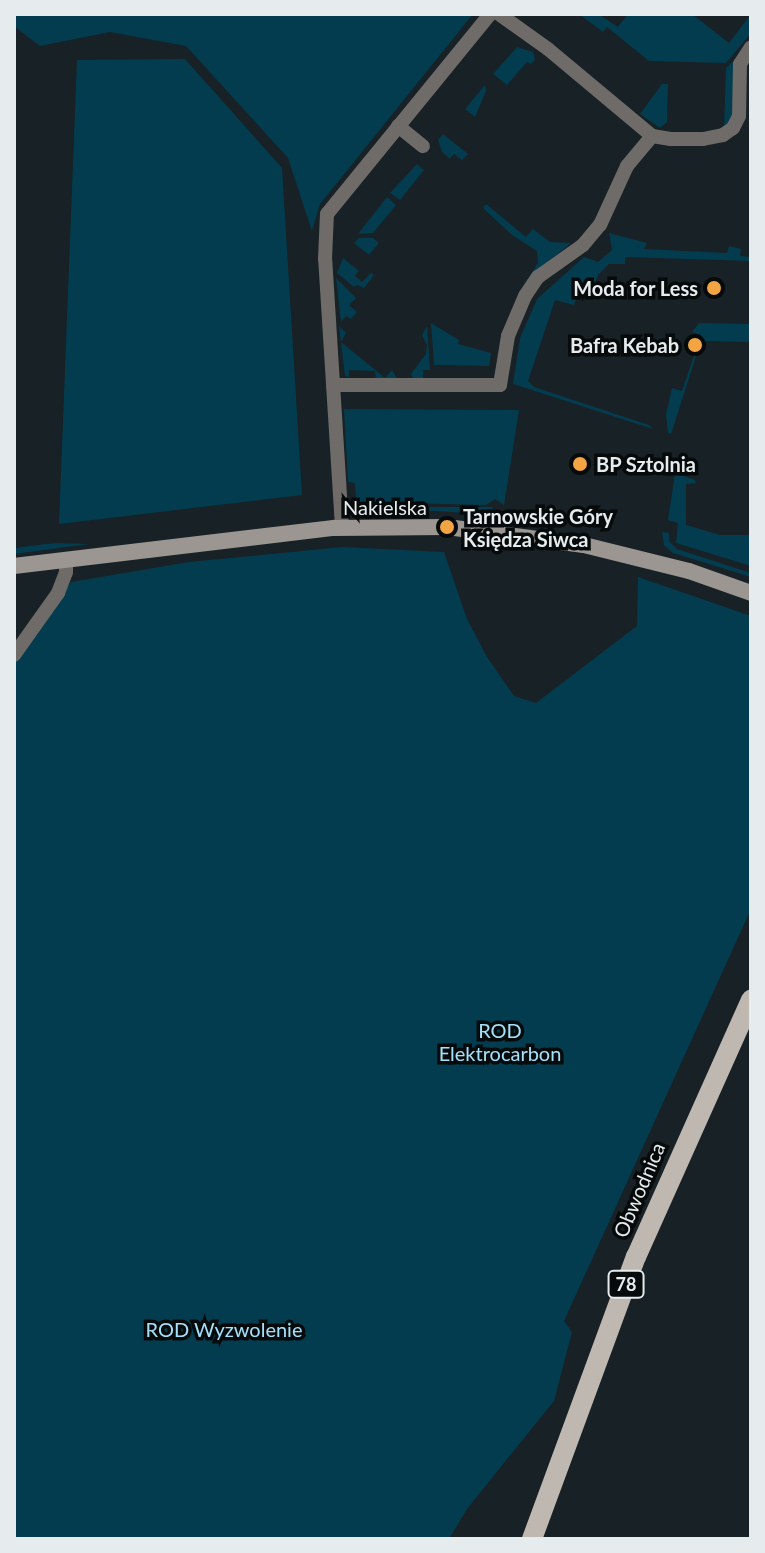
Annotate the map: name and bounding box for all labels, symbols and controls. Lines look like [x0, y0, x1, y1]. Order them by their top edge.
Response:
place label: Moda for Less [573, 276, 698, 300]
marker: Moda for Less [705, 279, 723, 297]
place label: Bafra Kebab [570, 333, 679, 357]
marker: Bafra Kebab [686, 336, 704, 354]
place label: BP Sztolnia [596, 452, 697, 476]
marker: BP Sztolnia [571, 455, 589, 473]
street label: Nakielska [343, 495, 427, 519]
place label: Tarnowskie Góry Księdza Siwca [463, 504, 613, 551]
marker: Tarnowskie Góry Księdza Siwca [438, 518, 456, 536]
park label: ROD Elektrocarbon [439, 1018, 561, 1065]
street label: Obwodnica [608, 1139, 670, 1241]
road number: 78 [606, 1270, 646, 1298]
park label: ROD Wyzwolenie [145, 1317, 303, 1341]

